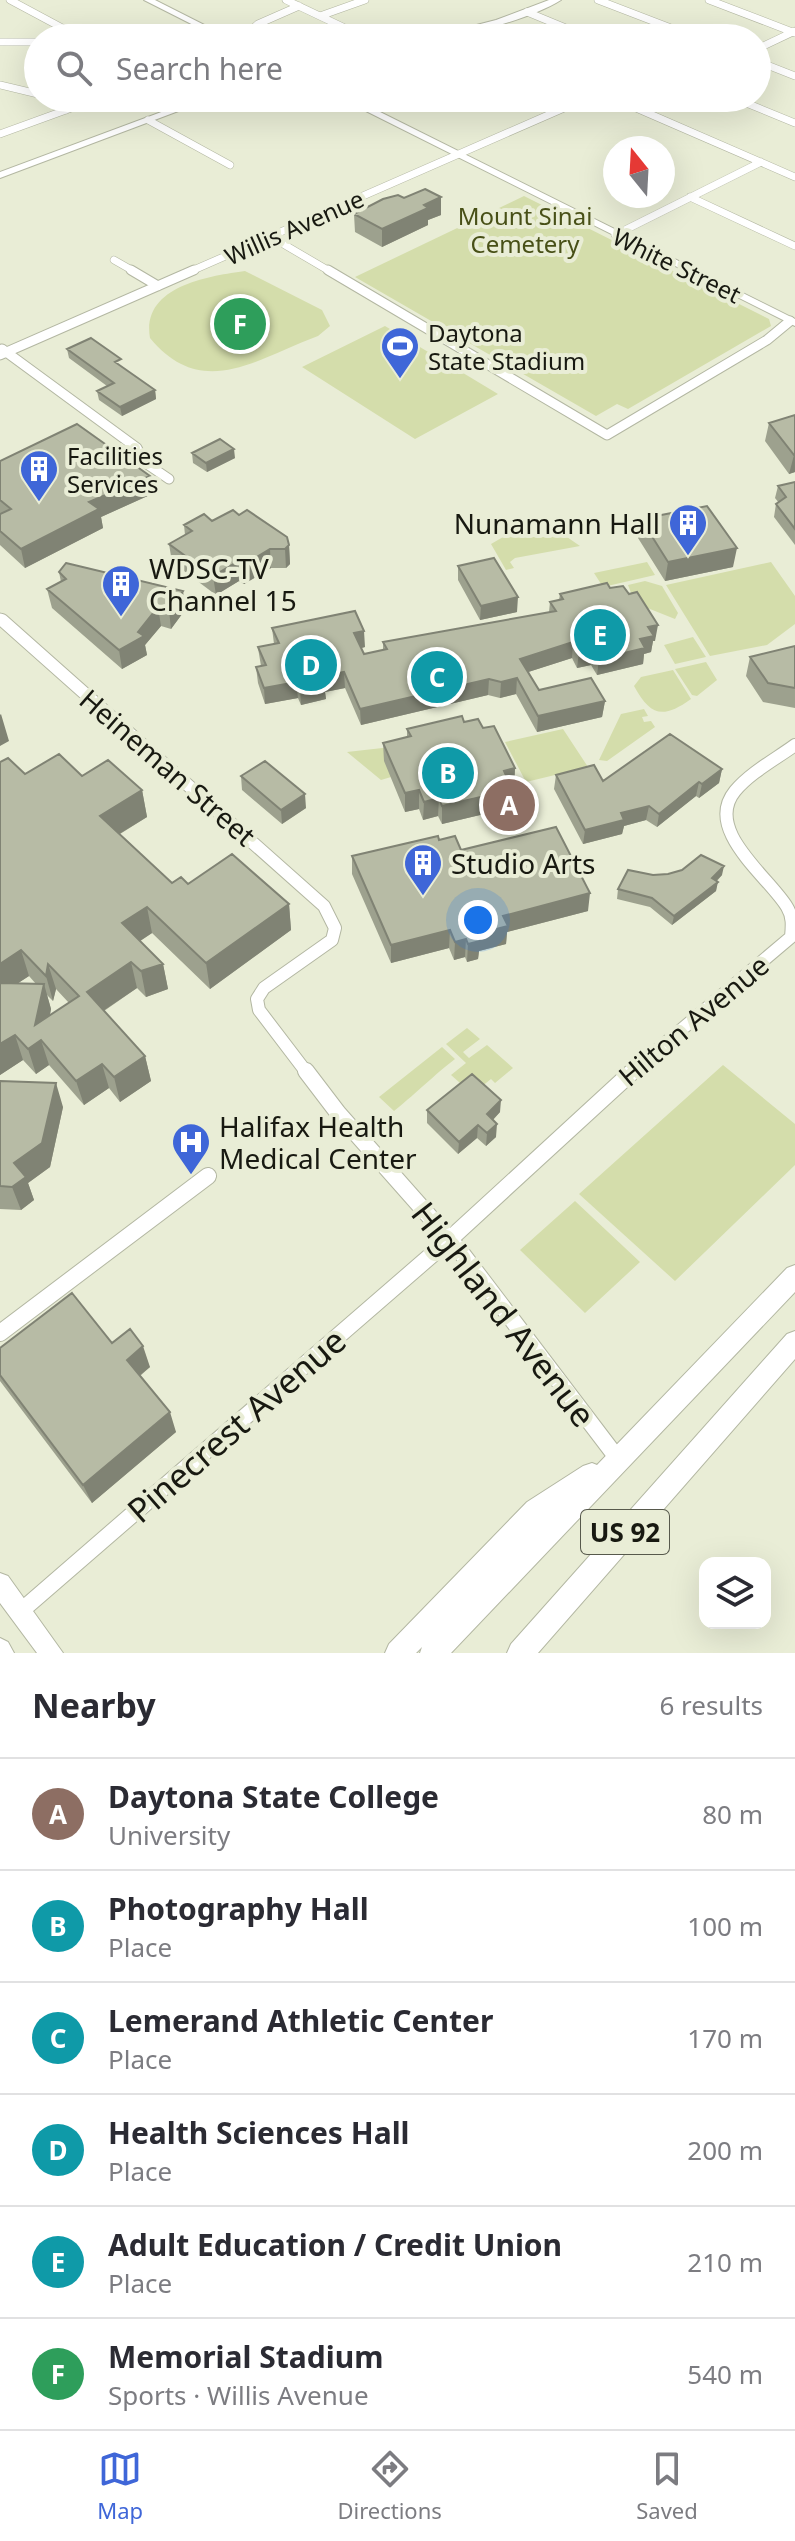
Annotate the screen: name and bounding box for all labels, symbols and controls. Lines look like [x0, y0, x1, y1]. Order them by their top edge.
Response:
search box [24, 24, 771, 112]
icon: search [52, 46, 96, 90]
text: Search here [116, 48, 283, 89]
north arrow [603, 136, 675, 208]
street label: Willis Avenue [219, 182, 369, 272]
park label: Mount Sinai Cemetery [458, 199, 592, 260]
street label: White Street [607, 220, 747, 310]
pin: F [214, 294, 266, 354]
place label: Daytona State Stadium [428, 316, 585, 377]
sports icon: Daytona State Stadium [379, 325, 421, 380]
place label: Facilities Services [67, 439, 163, 500]
building icon: Facilities Services [18, 448, 60, 503]
building icon: Nunamann Hall [667, 502, 709, 557]
place label: Nunamann Hall [454, 504, 660, 542]
place label: WDSC-TV Channel 15 [149, 549, 297, 619]
building icon: WDSC-TV Channel 15 [100, 563, 142, 618]
pin: E [574, 605, 626, 665]
pin: D [285, 635, 337, 695]
pin: C [411, 647, 463, 707]
street label: Heineman Street [72, 680, 264, 854]
pin: B [422, 743, 474, 803]
pin: A [483, 775, 535, 835]
building icon: Studio Arts [402, 842, 444, 897]
place label: Studio Arts [451, 844, 595, 882]
your location [458, 900, 498, 940]
street label: Hilton Avenue [610, 946, 776, 1094]
place label: Halifax Health Medical Center [219, 1107, 417, 1177]
hospital icon: Halifax Health Medical Center [170, 1121, 212, 1176]
street label: Highland Avenue [402, 1192, 606, 1436]
street label: Pinecrest Avenue [117, 1317, 355, 1533]
road number: US 92 [581, 1510, 669, 1554]
map controls [699, 1557, 771, 1629]
button: layers [699, 1557, 771, 1629]
text: Nearby [32, 1682, 156, 1728]
text: 6 results [659, 1687, 763, 1723]
text: Daytona State College [108, 1776, 439, 1817]
text: A [49, 1796, 67, 1832]
text: 80 m [702, 1796, 763, 1832]
text: University [108, 1817, 230, 1853]
text: Photography Hall [108, 1888, 369, 1929]
text: B [49, 1908, 67, 1944]
text: 100 m [687, 1908, 763, 1944]
text: Place [108, 1929, 172, 1965]
text: Lemerand Athletic Center [108, 2000, 493, 2041]
text: C [50, 2020, 66, 2056]
text: 170 m [687, 2020, 763, 2056]
text: Place [108, 2041, 172, 2077]
text: Health Sciences Hall [108, 2112, 410, 2153]
text: D [48, 2132, 68, 2168]
text: 200 m [687, 2132, 763, 2168]
text: Place [108, 2153, 172, 2189]
text: Adult Education / Credit Union [108, 2224, 562, 2265]
text: E [51, 2244, 65, 2280]
text: 210 m [687, 2244, 763, 2280]
text: Place [108, 2265, 172, 2301]
text: Memorial Stadium [108, 2336, 384, 2377]
text: F [51, 2356, 65, 2392]
text: 540 m [687, 2356, 763, 2392]
text: Sports · Willis Avenue [108, 2377, 369, 2413]
tab: Map [97, 2447, 143, 2525]
tab: Directions [337, 2447, 442, 2525]
tab: Saved [636, 2447, 698, 2525]

